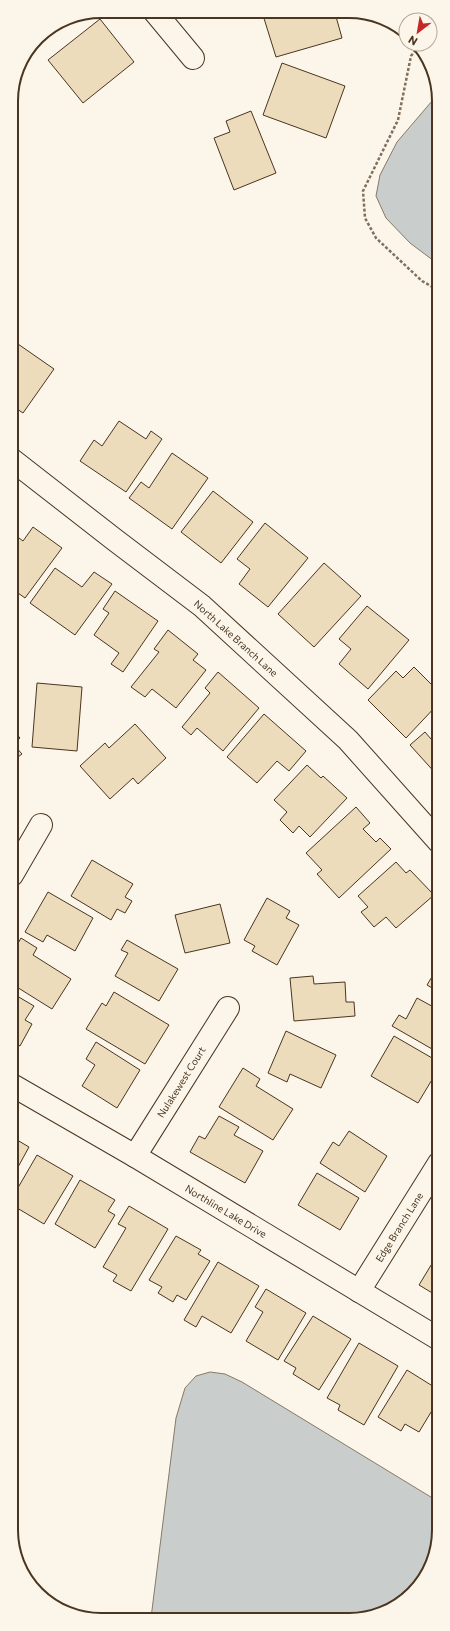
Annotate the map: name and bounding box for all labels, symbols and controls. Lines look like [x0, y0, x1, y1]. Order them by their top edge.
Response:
north arrow [398, 12, 438, 52]
text: N [406, 33, 419, 49]
street label: North Lake Branch Lane [192, 597, 280, 679]
street label: Nulakewest Court [154, 1044, 208, 1120]
street label: Northline Lake Drive [183, 1182, 269, 1240]
street label: Edge Branch Lane [373, 1190, 425, 1264]

